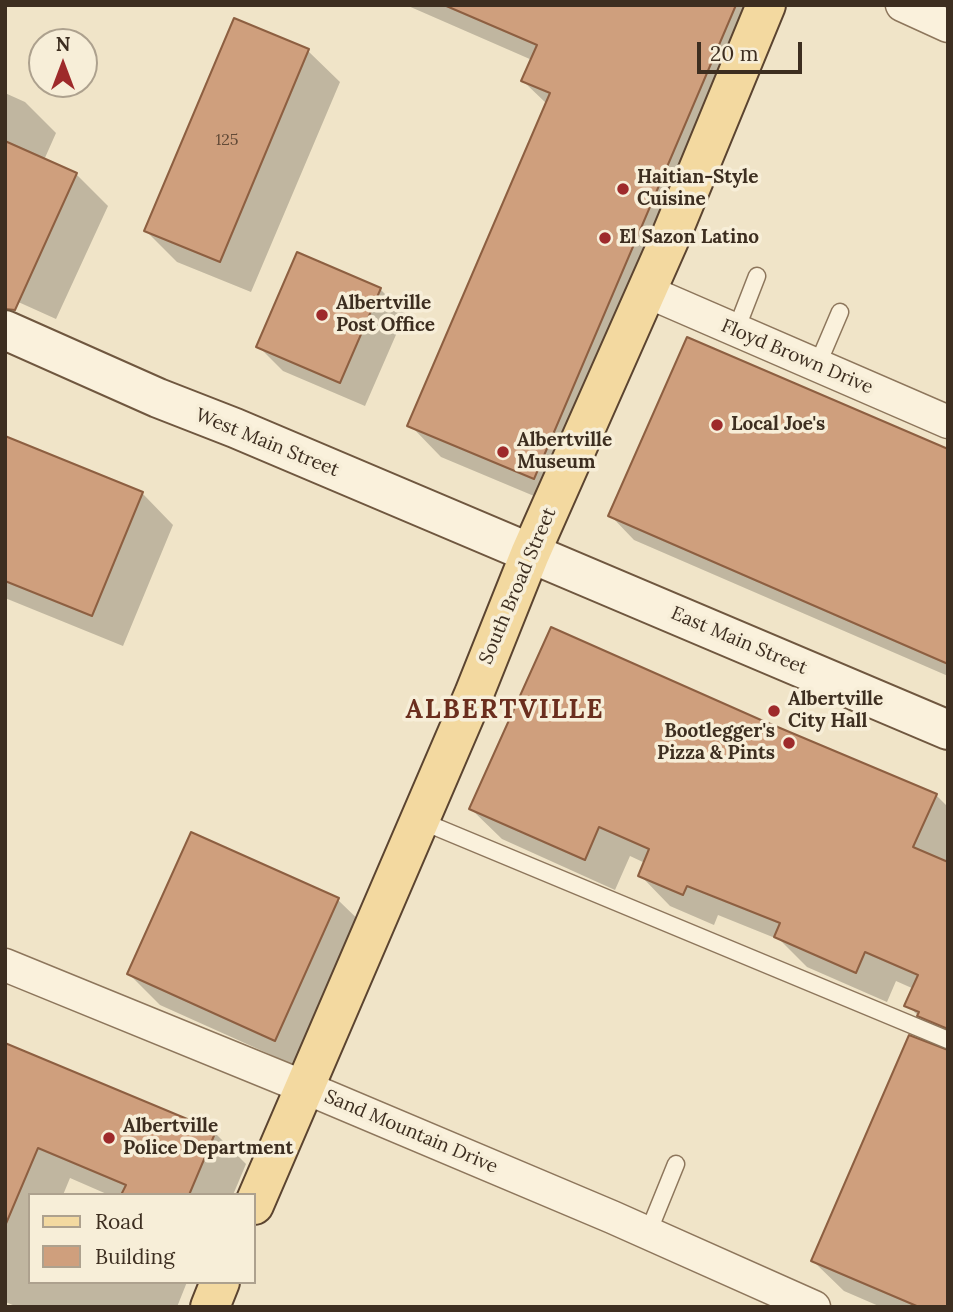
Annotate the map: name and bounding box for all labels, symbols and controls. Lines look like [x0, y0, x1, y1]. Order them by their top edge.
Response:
north arrow [28, 28, 98, 98]
scale bar [701, 28, 806, 72]
text: N [56, 32, 70, 56]
text: 20 m [710, 40, 759, 67]
house number: 125 [215, 130, 239, 150]
place label: Haitian-Style Cuisine [637, 167, 758, 211]
marker: Haitian-Style Cuisine [615, 181, 631, 197]
place label: El Sazon Latino [619, 227, 759, 249]
marker: El Sazon Latino [597, 230, 613, 246]
place label: Albertville Post Office [336, 293, 435, 337]
marker: Albertville Post Office [314, 307, 330, 323]
street label: Floyd Brown Drive [718, 315, 876, 399]
street label: West Main Street [192, 404, 342, 482]
place label: Local Joe's [731, 414, 825, 436]
marker: Local Joe's [709, 417, 725, 433]
place label: Albertville Museum [517, 430, 612, 474]
marker: Albertville Museum [495, 444, 511, 460]
street label: South Broad Street [475, 504, 561, 668]
street label: East Main Street [667, 602, 811, 680]
place label: Albertville City Hall [788, 689, 883, 733]
district label: ALBERTVILLE [407, 695, 603, 727]
marker: Albertville City Hall [766, 703, 782, 719]
place label: Bootlegger's Pizza & Pints [657, 721, 775, 765]
marker: Bootlegger's Pizza & Pints [781, 735, 797, 751]
street label: Sand Mountain Drive [321, 1085, 501, 1179]
place label: Albertville Police Department [123, 1116, 293, 1160]
marker: Albertville Police Department [101, 1130, 117, 1146]
legend [28, 1193, 256, 1284]
text: Road [95, 1208, 144, 1235]
text: Building [95, 1243, 175, 1270]

